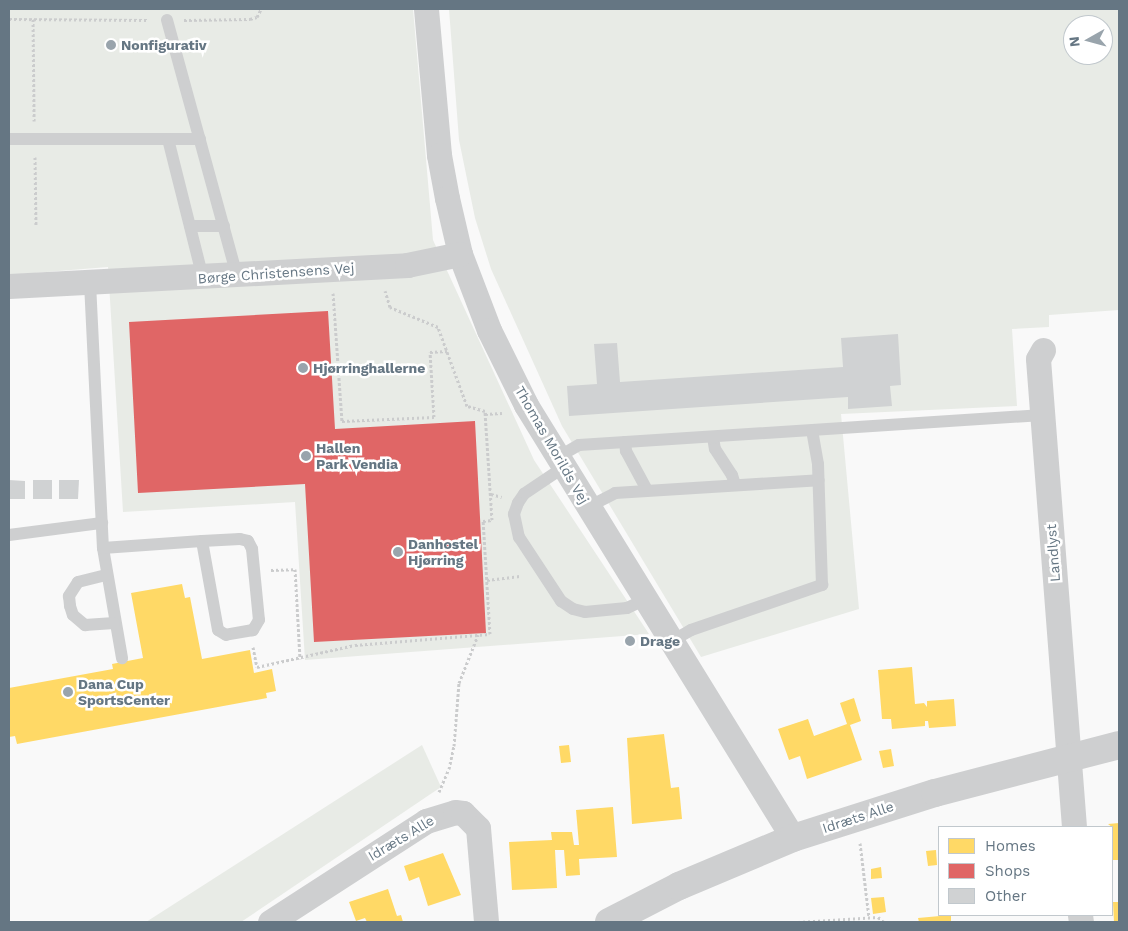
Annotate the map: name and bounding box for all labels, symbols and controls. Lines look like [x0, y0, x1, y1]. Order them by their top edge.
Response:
north arrow [1063, 15, 1113, 65]
text: N [1066, 36, 1083, 48]
place label: Nonfigurativ [121, 37, 207, 53]
marker: Nonfigurativ [105, 39, 117, 51]
street label: Børge Christensens Vej [197, 259, 355, 287]
place label: Hjørringhallerne [313, 360, 425, 376]
marker: Hjørringhallerne [297, 362, 309, 374]
street label: Thomas Morilds Vej [511, 383, 593, 507]
place label: Hallen Park Vendia [316, 440, 399, 472]
marker: Hallen Park Vendia [300, 450, 312, 462]
street label: Landlyst [1043, 524, 1063, 582]
place label: Danhostel Hjørring [408, 536, 478, 568]
marker: Danhostel Hjørring [392, 546, 404, 558]
place label: Drage [640, 633, 680, 649]
marker: Drage [624, 635, 636, 647]
place label: Dana Cup SportsCenter [78, 676, 170, 709]
marker: Dana Cup SportsCenter [62, 686, 74, 698]
street label: Idræts Alle [820, 797, 896, 837]
street label: Idræts Alle [365, 812, 437, 864]
legend [938, 826, 1113, 916]
text: Homes [985, 837, 1036, 855]
text: Shops [985, 862, 1030, 880]
text: Other [985, 887, 1027, 905]

